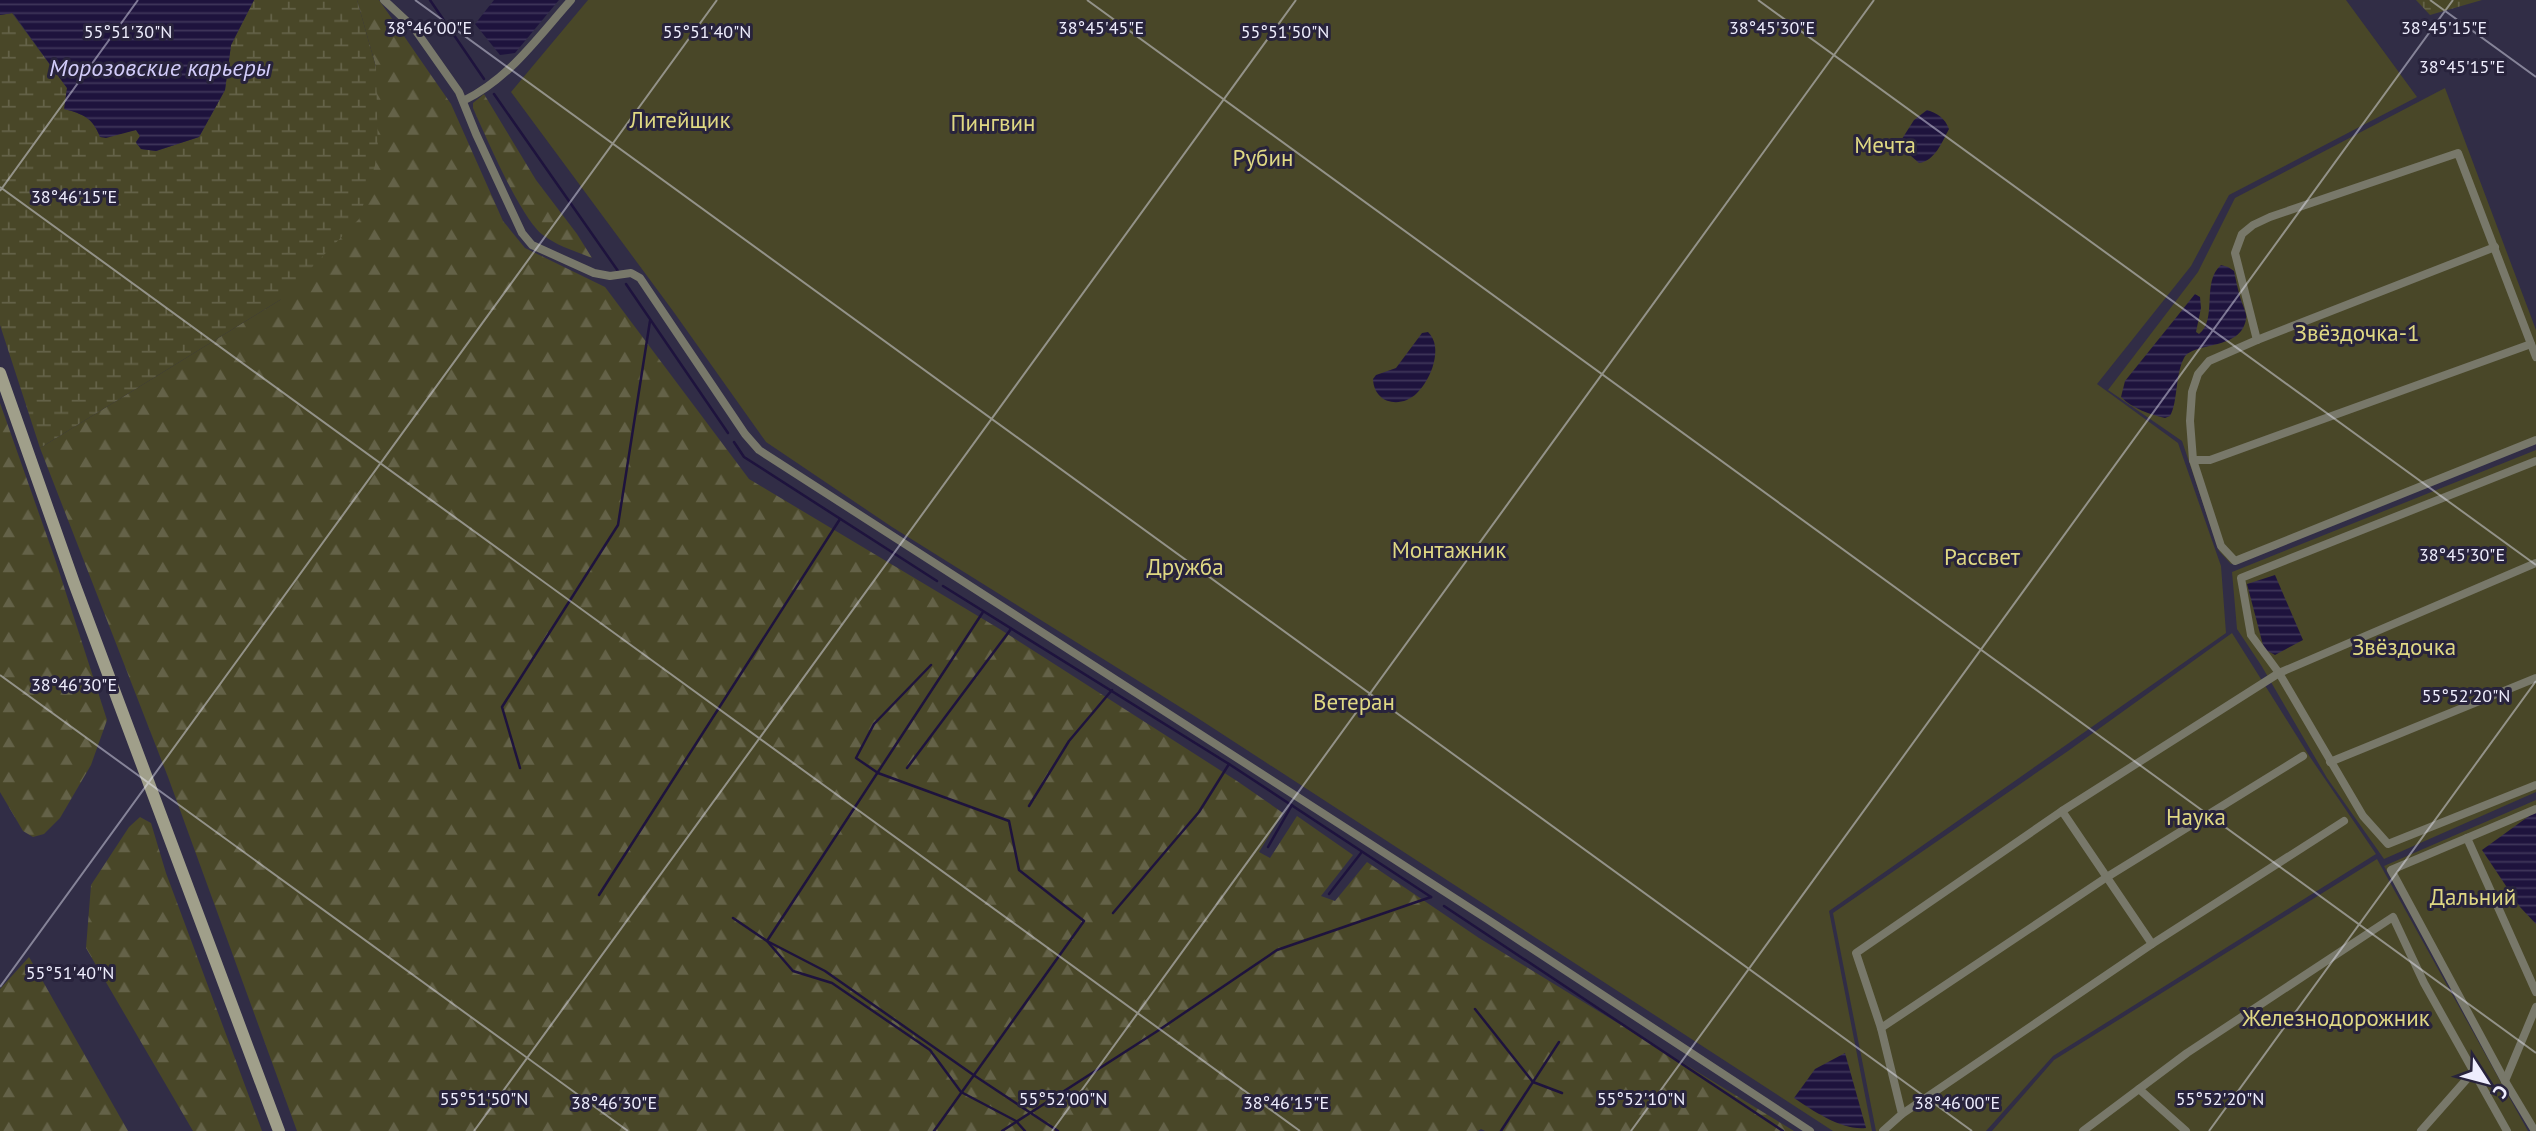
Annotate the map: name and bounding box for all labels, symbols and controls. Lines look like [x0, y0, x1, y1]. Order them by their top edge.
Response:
text: 38°46'00"E [386, 16, 472, 39]
text: 38°45'45"E [1058, 16, 1144, 39]
text: 38°45'30"E [1729, 16, 1815, 39]
text: 38°45'15"E [2401, 16, 2487, 39]
text: 55°51'30"N [84, 20, 172, 43]
text: 55°51'40"N [663, 20, 751, 43]
text: 55°51'50"N [1241, 20, 1329, 43]
water label: Морозовские карьеры [49, 52, 271, 83]
text: 38°45'15"E [2419, 55, 2505, 78]
park label: Литейщик [629, 105, 730, 134]
park label: Пингвин [950, 108, 1036, 137]
park label: Мечта [1854, 130, 1916, 159]
park label: Рубин [1233, 143, 1293, 172]
text: 38°46'15"E [31, 185, 117, 208]
park label: Звёздочка-1 [2294, 318, 2420, 347]
park label: Монтажник [1392, 535, 1506, 564]
park label: Рассвет [1944, 542, 2021, 571]
text: 38°45'30"E [2419, 543, 2505, 566]
park label: Дружба [1146, 552, 1224, 581]
park label: Звёздочка [2352, 632, 2456, 661]
text: 38°46'30"E [31, 673, 117, 696]
text: 55°52'20"N [2422, 684, 2510, 707]
park label: Ветеран [1313, 687, 1395, 716]
park label: Наука [2166, 802, 2226, 831]
park label: Дальний [2430, 882, 2516, 911]
text: 55°51'40"N [26, 961, 114, 984]
park label: Железнодорожник [2241, 1003, 2430, 1032]
north arrow [2452, 1047, 2522, 1117]
text: С [2488, 1081, 2514, 1104]
text: 55°51'50"N [440, 1087, 528, 1110]
text: 55°52'00"N [1019, 1087, 1107, 1110]
text: 55°52'10"N [1597, 1087, 1685, 1110]
text: 55°52'20"N [2176, 1087, 2264, 1110]
text: 38°46'30"E [571, 1091, 657, 1114]
text: 38°46'15"E [1243, 1091, 1329, 1114]
text: 38°46'00"E [1914, 1091, 2000, 1114]

